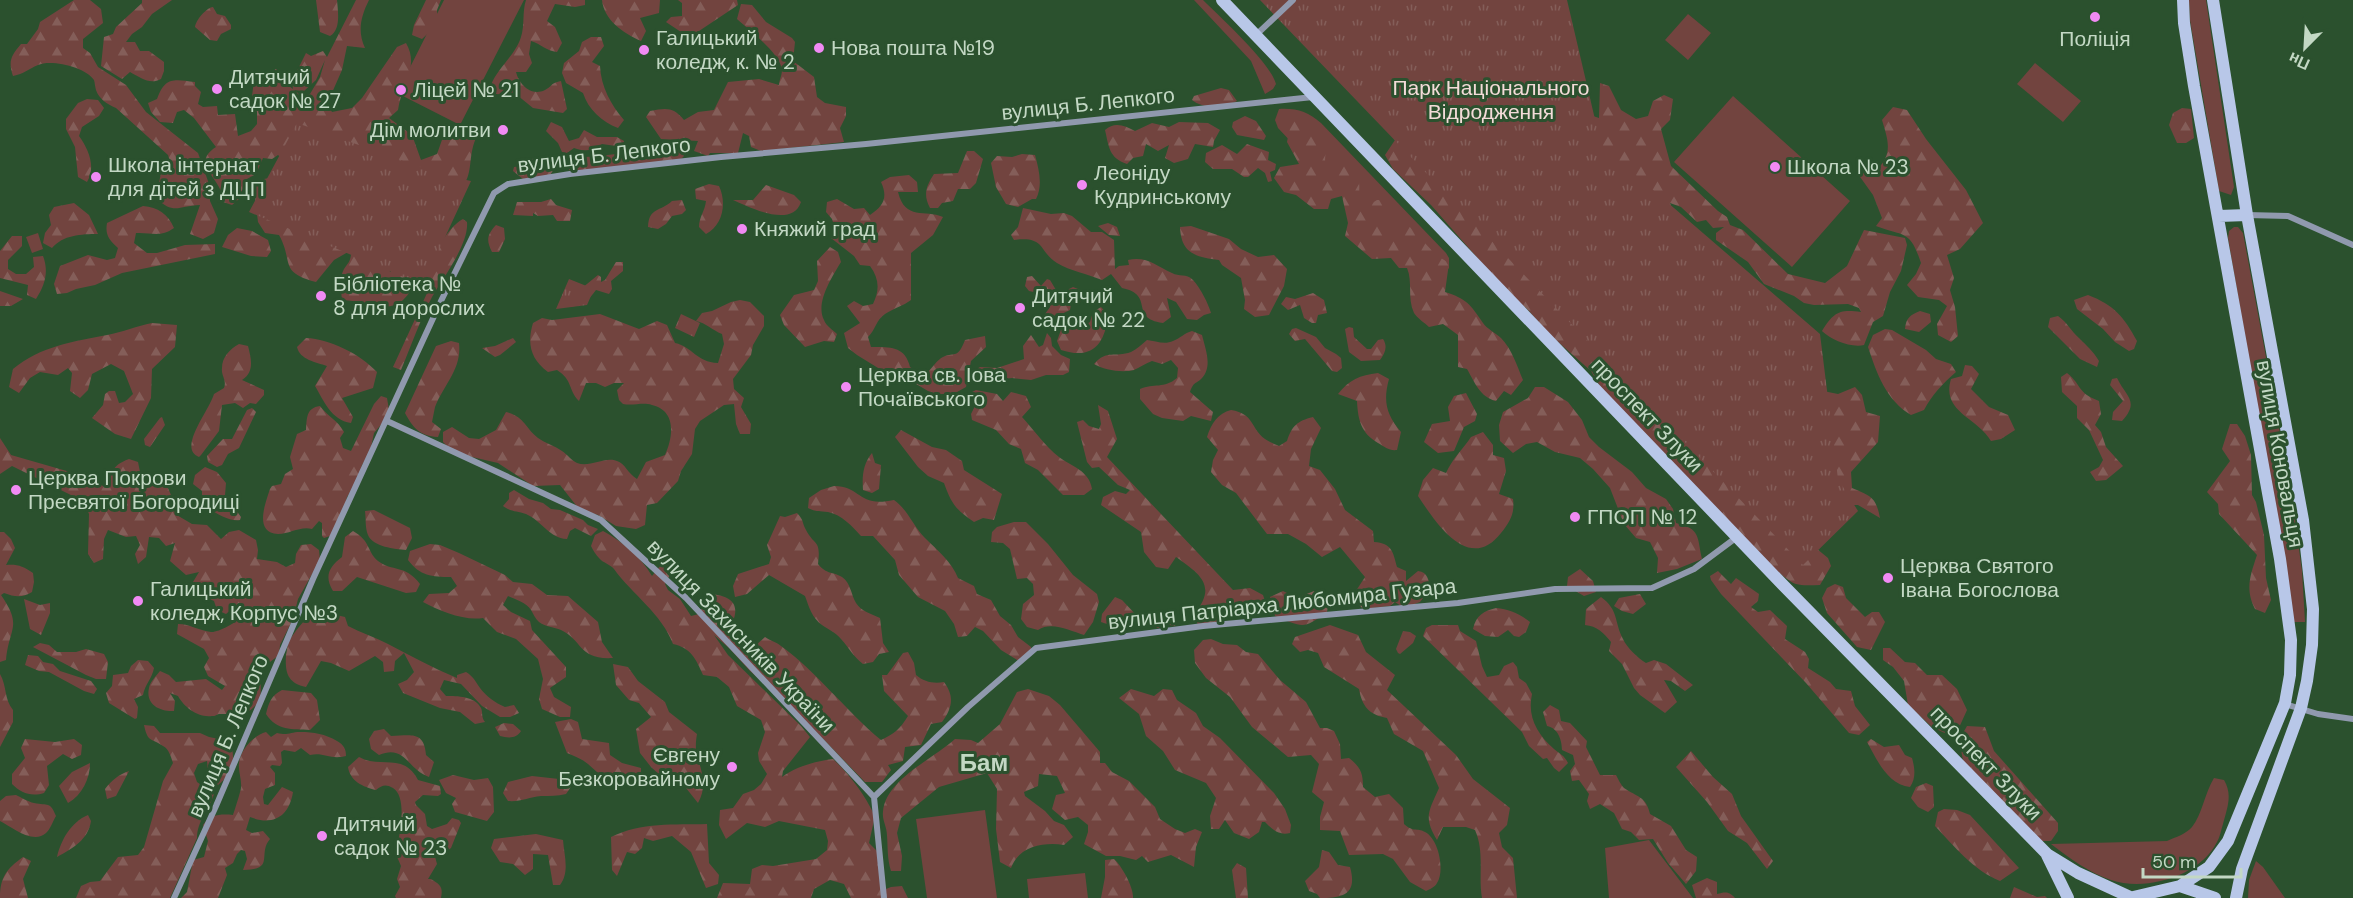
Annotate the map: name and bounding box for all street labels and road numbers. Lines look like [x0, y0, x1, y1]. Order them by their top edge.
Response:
street label: вулиця Б. Лепкого [1000, 81, 1176, 127]
street label: вулиця Б. Лепкого [516, 130, 692, 180]
street label: проспект Злуки [1585, 352, 1709, 478]
street label: вулиця Коновальця [2250, 358, 2310, 550]
street label: вулиця Захисників України [641, 533, 841, 739]
street label: вулиця Патріарха Любомира Гузара [1106, 572, 1458, 636]
street label: вулиця Б. Лепкого [181, 650, 275, 822]
street label: проспект Злуки [1924, 700, 2048, 826]

